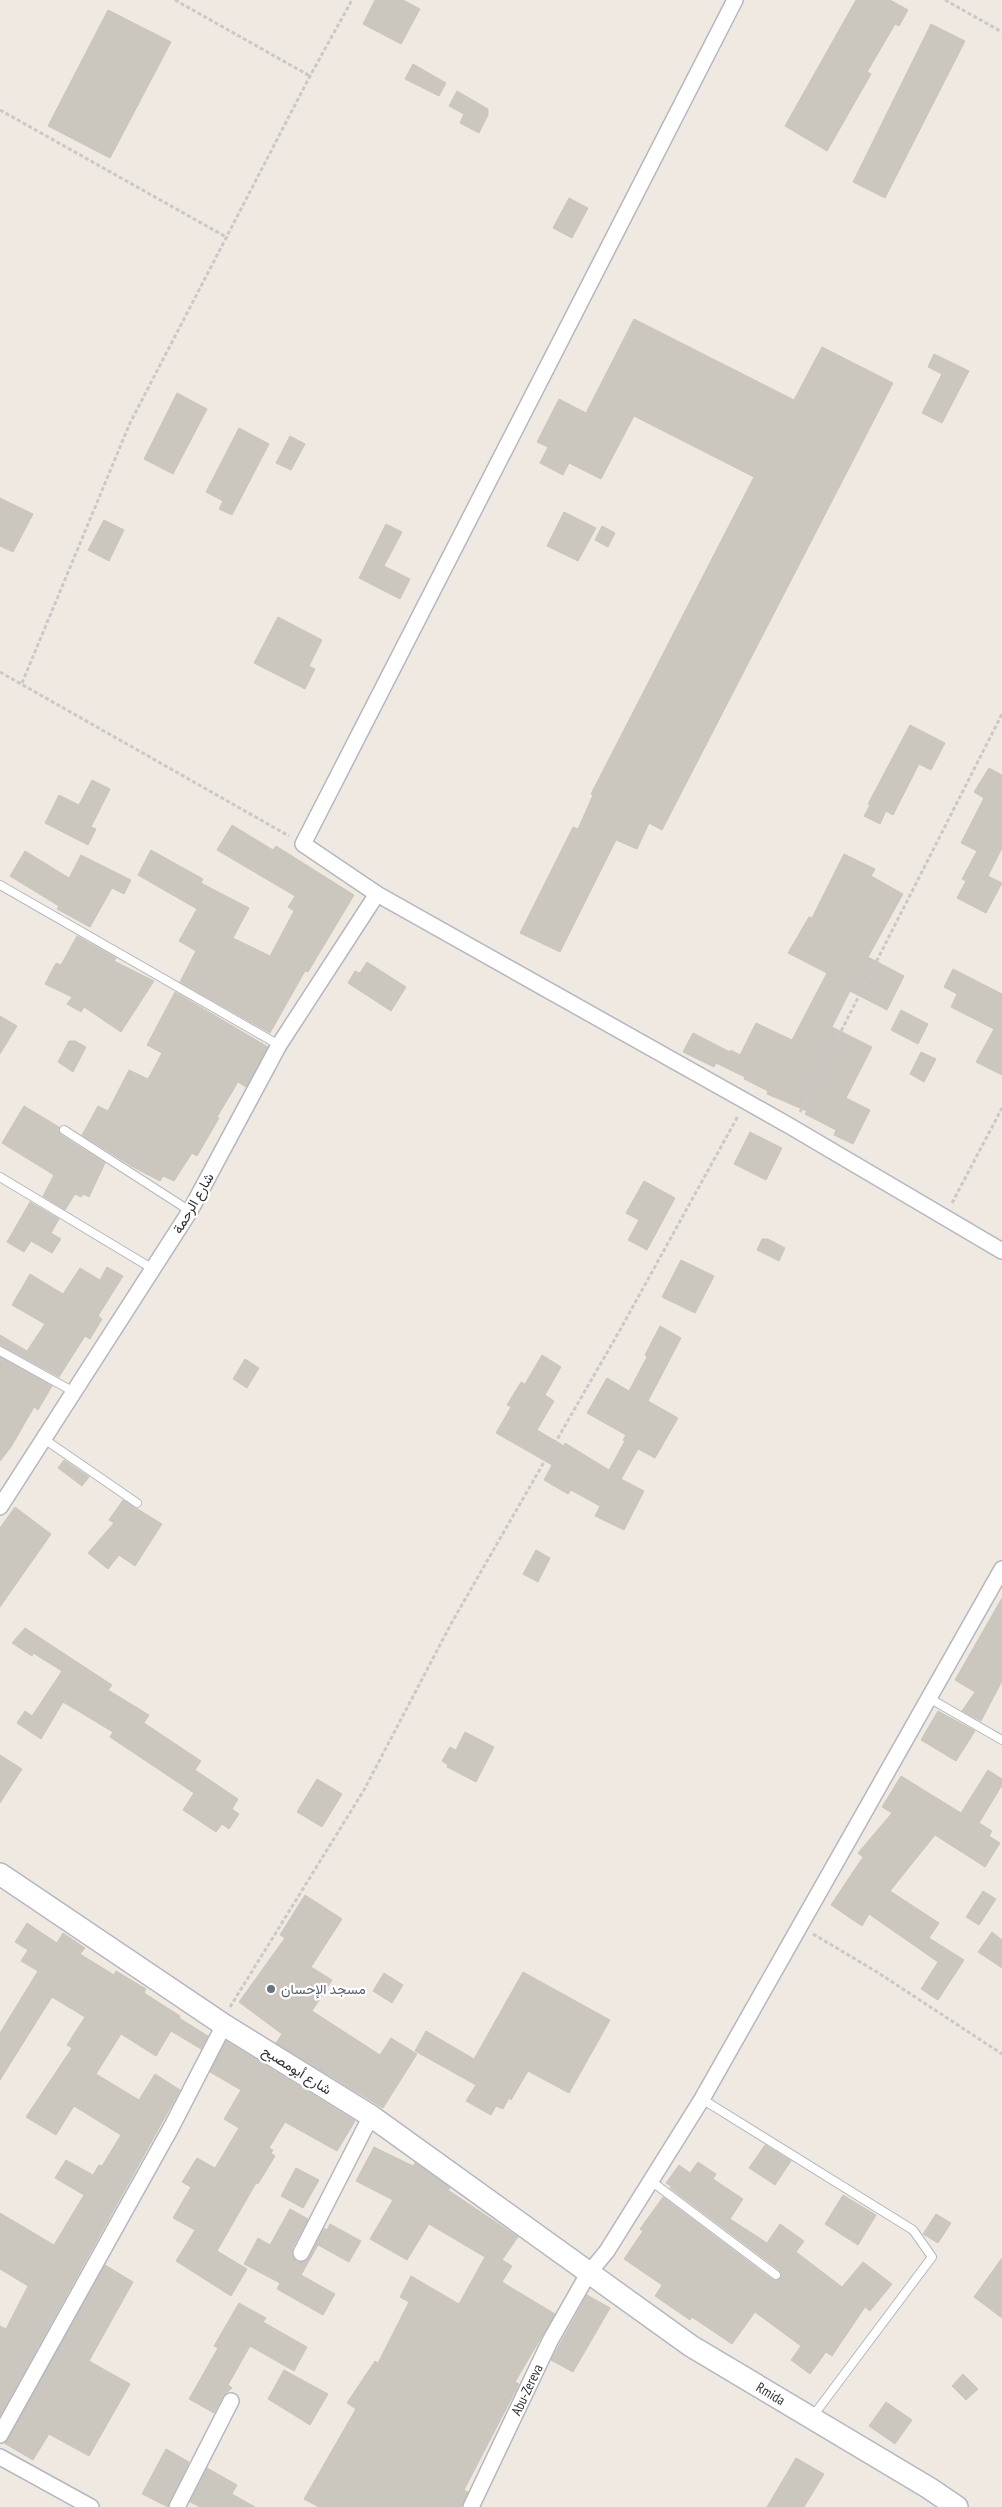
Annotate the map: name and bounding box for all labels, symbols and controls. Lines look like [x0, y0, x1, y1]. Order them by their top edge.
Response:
street label: شارع الرحمة [168, 1169, 219, 1238]
place label: مسجد الإحسان [281, 1980, 366, 1999]
marker: مسجد الإحسان [265, 1983, 277, 1995]
street label: شارع أبومصبح [258, 2042, 335, 2100]
street label: Abu-Zereva [507, 2361, 547, 2418]
street label: Rmida [753, 2378, 789, 2409]

